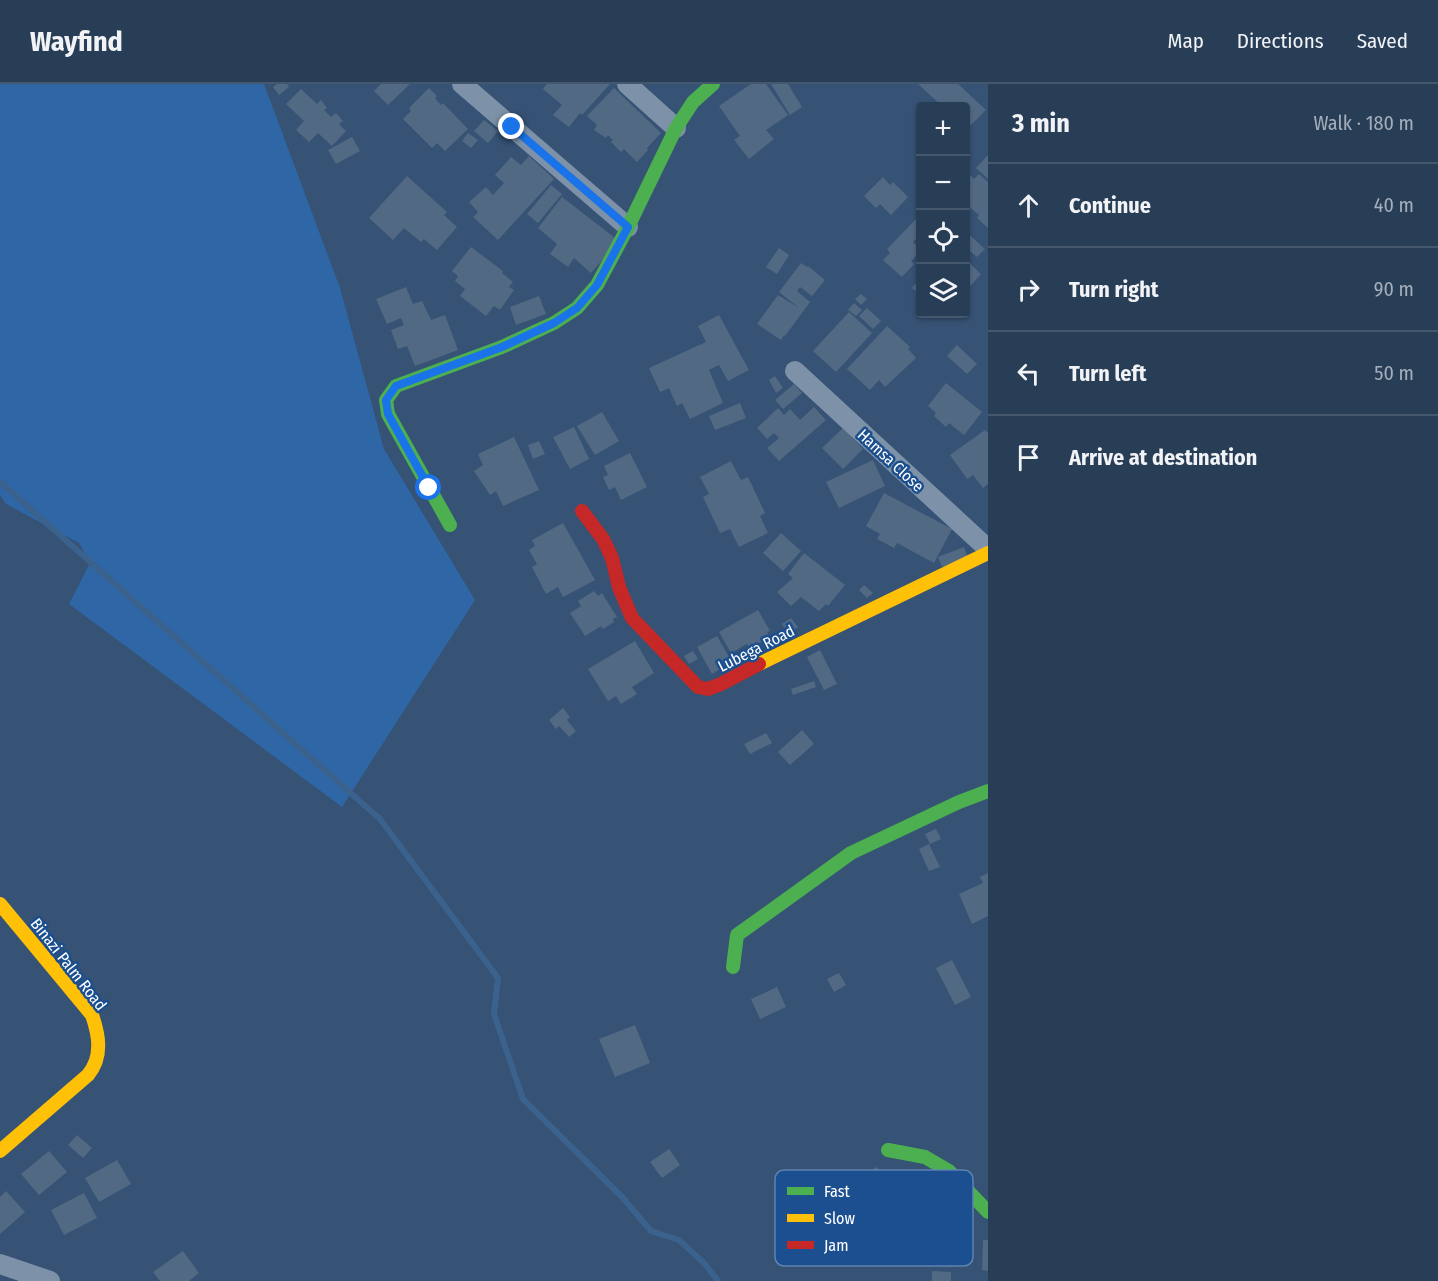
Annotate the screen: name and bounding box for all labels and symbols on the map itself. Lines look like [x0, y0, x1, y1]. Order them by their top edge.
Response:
route end [498, 113, 524, 139]
street label: Hamsa Close [854, 425, 928, 496]
route start [415, 474, 441, 500]
street label: Lubega Road [715, 621, 798, 676]
street label: Binazi Palm Road [27, 914, 111, 1014]
legend [775, 1170, 973, 1266]
text: Fast [824, 1182, 851, 1201]
text: Slow [824, 1209, 855, 1228]
text: Jam [824, 1236, 849, 1255]

